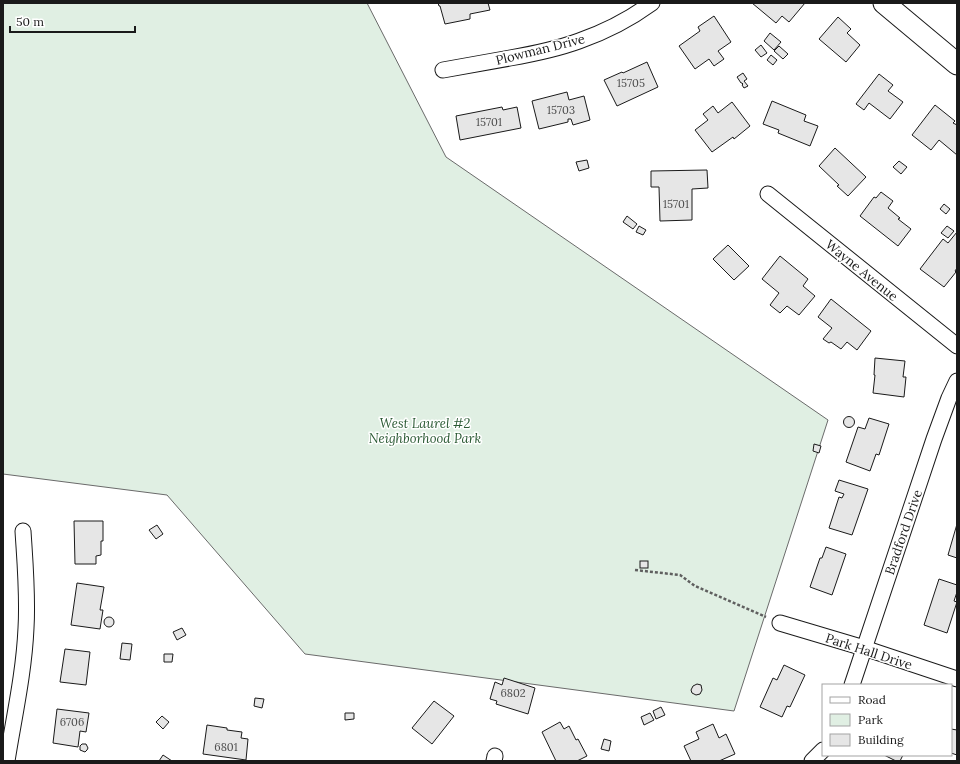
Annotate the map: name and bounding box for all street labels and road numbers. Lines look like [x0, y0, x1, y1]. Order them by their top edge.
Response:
street label: Plowman Drive [494, 30, 587, 69]
street label: Wayne Avenue [822, 236, 901, 305]
street label: Bradford Drive [881, 487, 926, 577]
street label: Park Hall Drive [823, 629, 914, 674]

